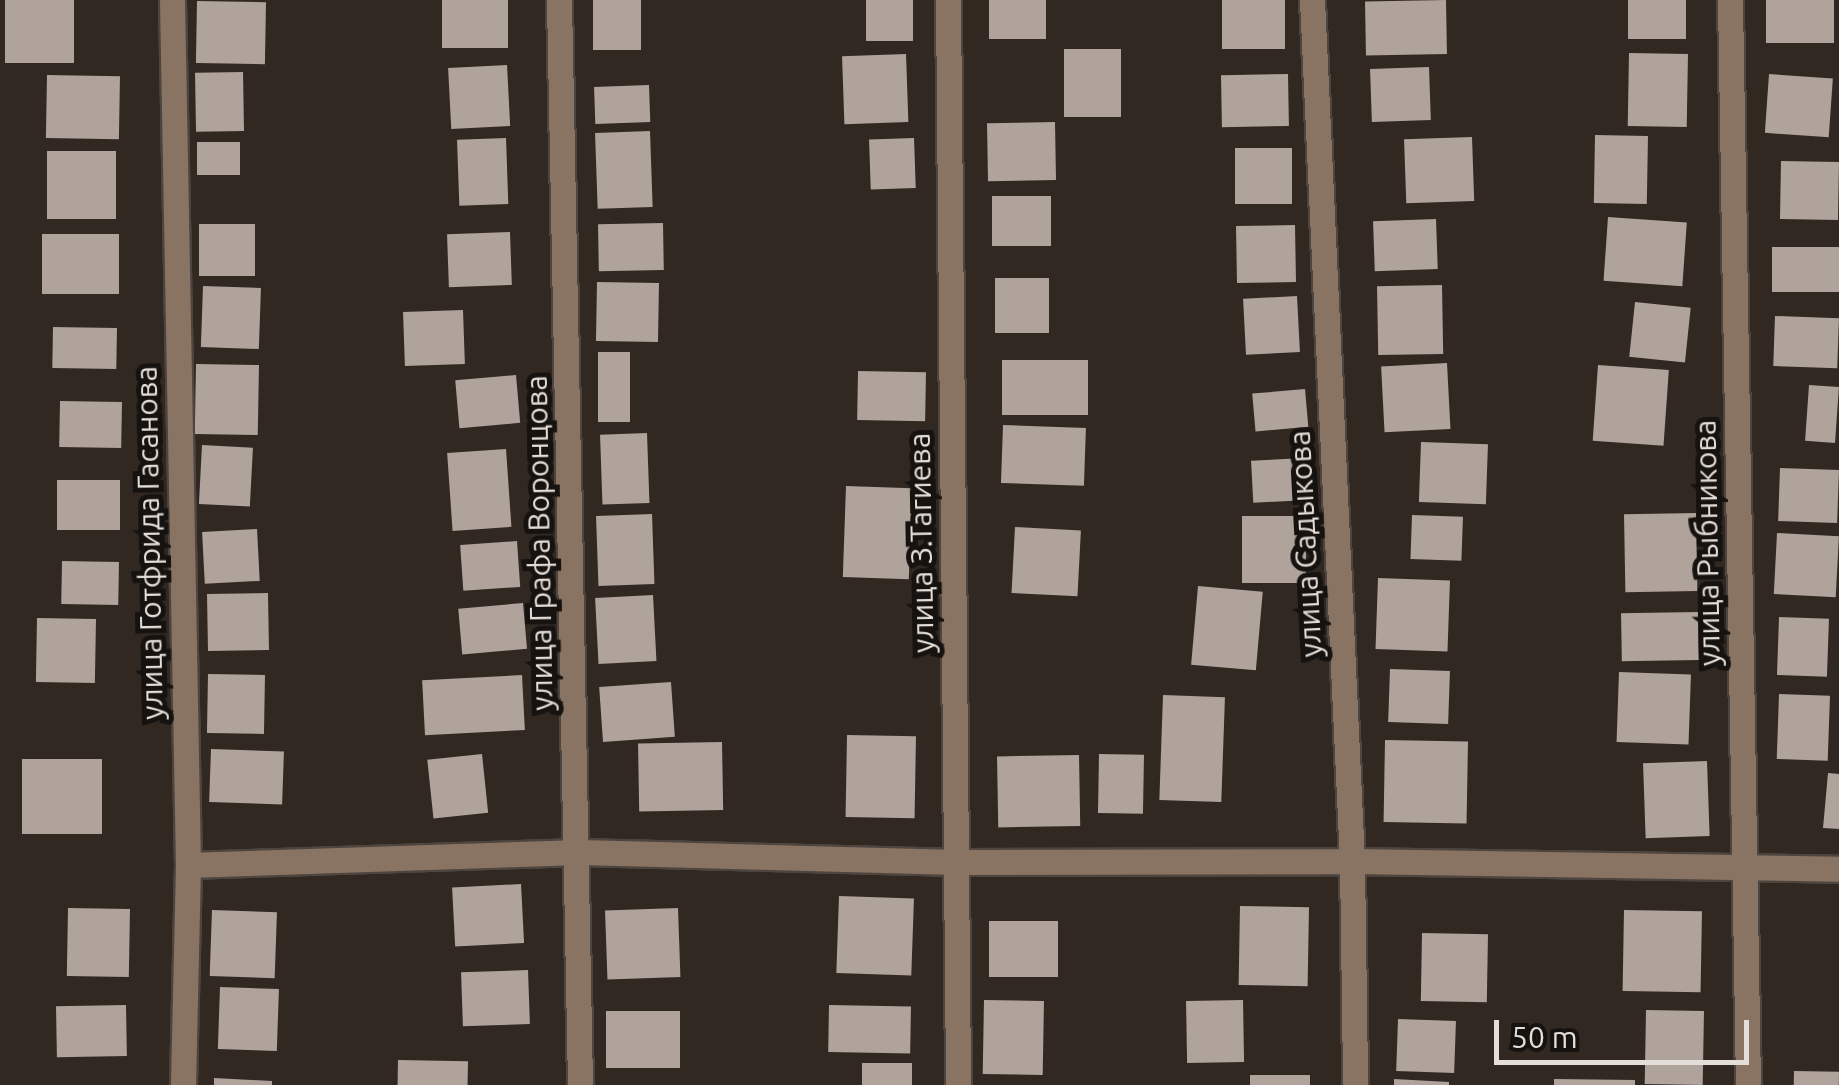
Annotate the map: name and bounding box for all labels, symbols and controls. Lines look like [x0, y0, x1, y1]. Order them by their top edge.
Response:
street label: улица Готфрида Гасанова [128, 366, 170, 720]
street label: улица Графа Воронцова [518, 375, 560, 711]
street label: улица Рыбникова [1687, 419, 1727, 667]
street label: улица Садыкова [1281, 430, 1329, 658]
street label: улица З.Тагиева [901, 433, 941, 653]
scale bar [1499, 1000, 1754, 1062]
text: 50 m [1511, 1020, 1578, 1054]

